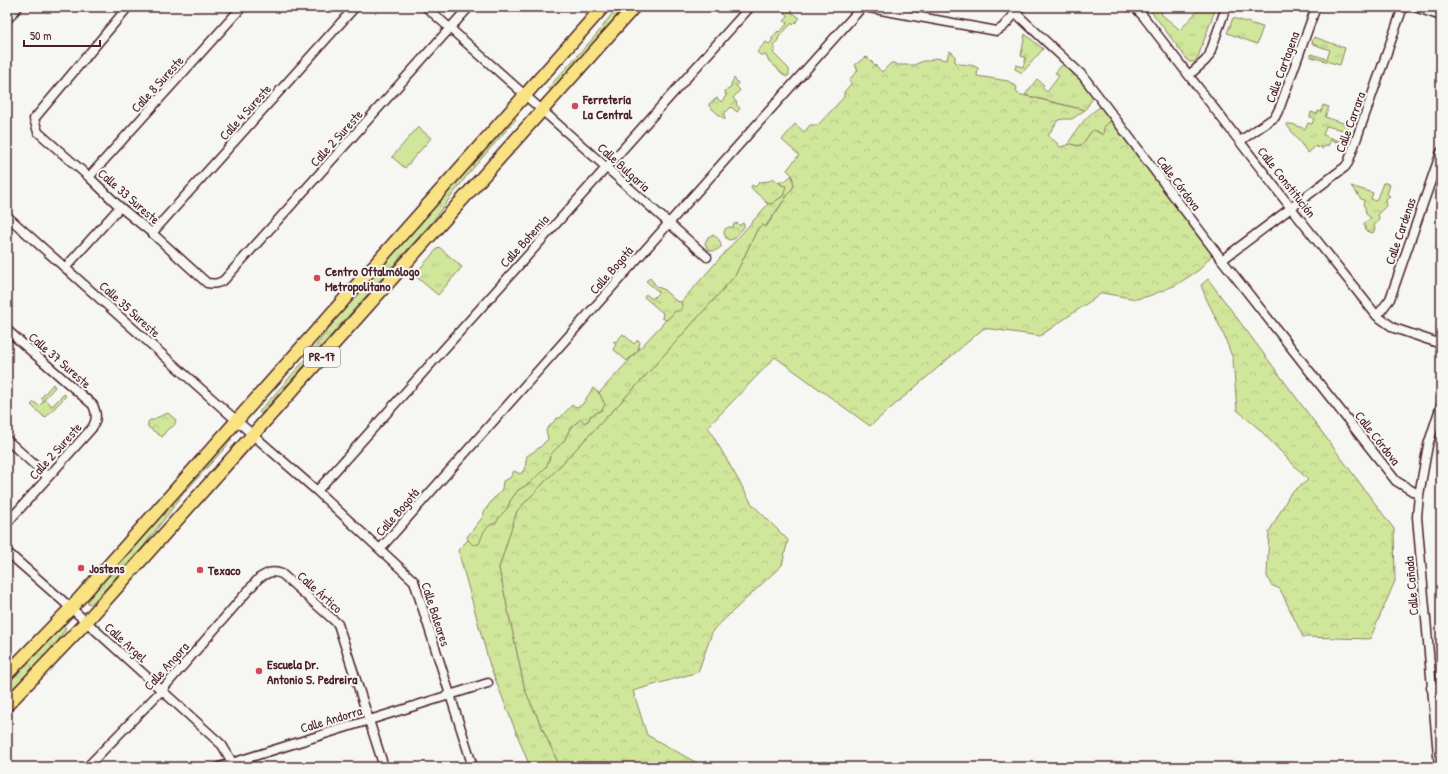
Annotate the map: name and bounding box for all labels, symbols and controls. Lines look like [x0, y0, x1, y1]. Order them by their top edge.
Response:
scale bar [24, 22, 100, 48]
text: 50 m [30, 27, 51, 44]
street label: Calle Cartagena [1261, 29, 1303, 105]
street label: Calle 8 Sureste [127, 52, 187, 116]
street label: Calle 4 Sureste [215, 80, 275, 144]
street label: Calle Carrara [1331, 89, 1369, 155]
place label: Ferretería La Central [582, 90, 633, 123]
marker: Ferretería La Central [570, 101, 580, 111]
street label: Calle 2 Sureste [306, 106, 366, 170]
street label: Calle Bulgaria [594, 139, 654, 195]
street label: Calle Constitución [1254, 143, 1320, 221]
street label: Calle Córdova [1153, 152, 1205, 214]
street label: Calle 33 Sureste [94, 164, 164, 228]
street label: Calle Cardenas [1380, 195, 1420, 267]
street label: Calle Bohemia [495, 211, 553, 271]
street label: Calle Bogotá [585, 242, 637, 298]
place label: Centro Oftalmólogo Metropolitano [325, 262, 420, 296]
marker: Centro Oftalmólogo Metropolitano [312, 273, 322, 283]
street label: Calle 35 Sureste [96, 277, 164, 341]
street label: Calle 37 Sureste [25, 328, 95, 392]
road number: PR-17 [304, 347, 340, 367]
street label: Calle Córdova [1351, 407, 1405, 469]
street label: Calle 2 Sureste [25, 419, 85, 483]
street label: Calle Bogotá [371, 484, 423, 540]
street label: Calle Cañada [1399, 556, 1423, 616]
place label: Jostens [89, 559, 125, 577]
place label: Texaco [207, 561, 241, 579]
marker: Jostens [76, 563, 86, 573]
marker: Texaco [195, 565, 205, 575]
street label: Calle Ártico [294, 567, 346, 617]
street label: Calle Baleares [417, 580, 455, 648]
street label: Calle Argel [101, 618, 152, 666]
street label: Calle Angora [139, 638, 193, 694]
place label: Escuela Dr. Antonio S. Pedreira [267, 655, 358, 688]
marker: Escuela Dr. Antonio S. Pedreira [254, 666, 264, 676]
street label: Calle Andorra [298, 701, 364, 737]

